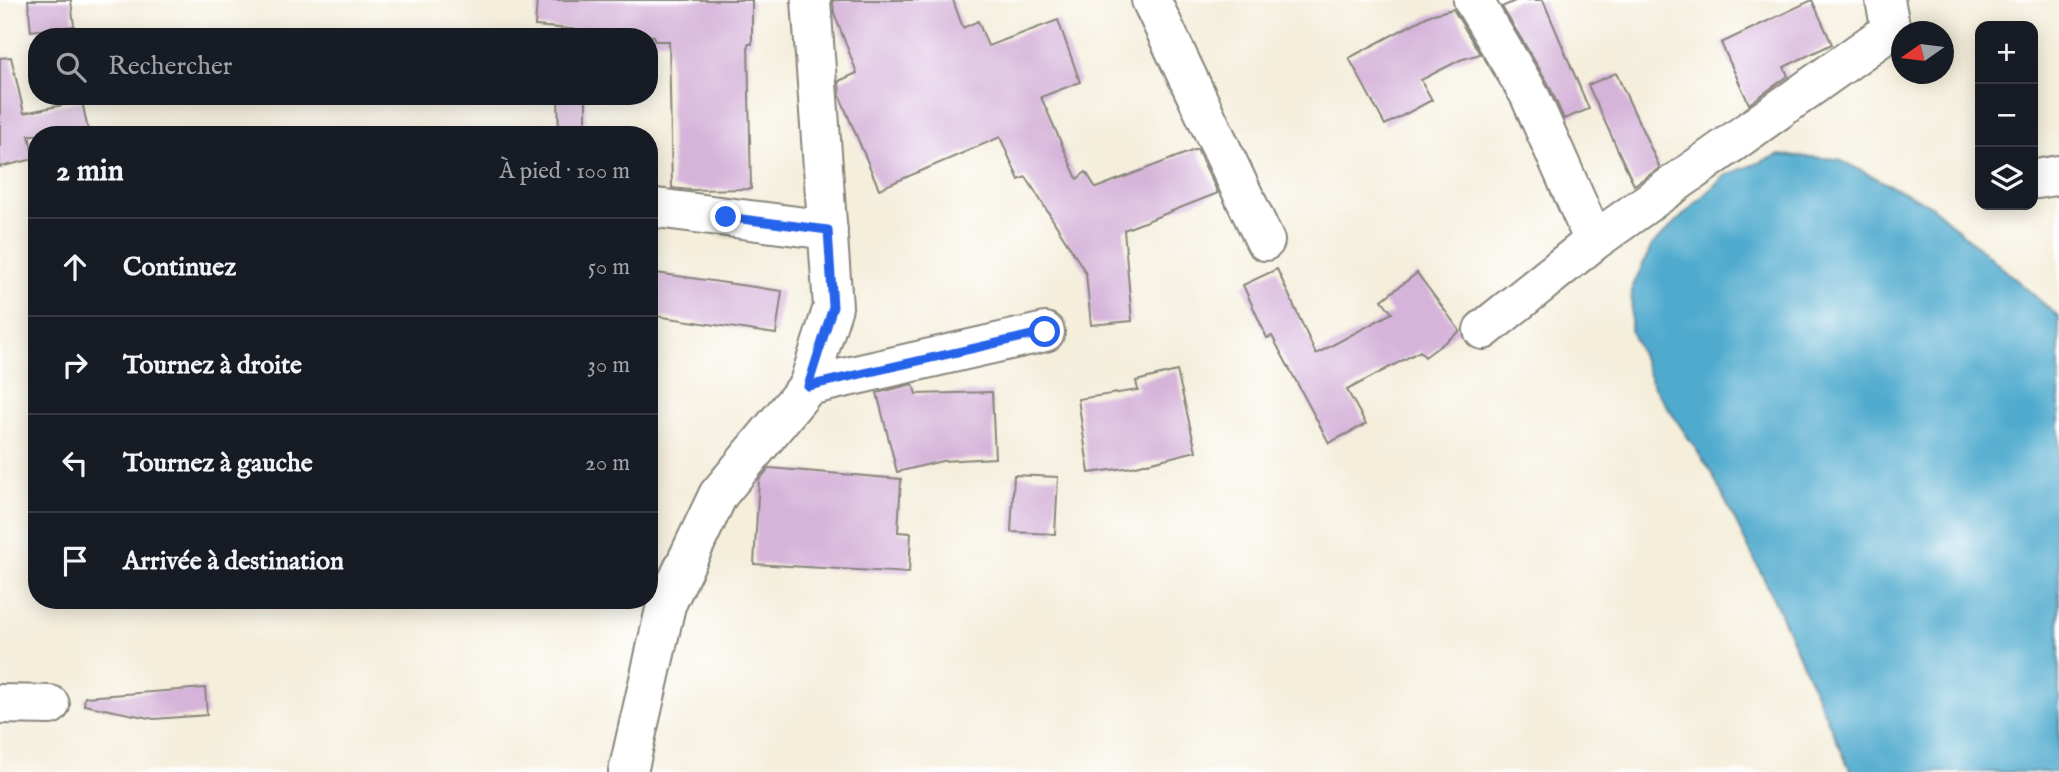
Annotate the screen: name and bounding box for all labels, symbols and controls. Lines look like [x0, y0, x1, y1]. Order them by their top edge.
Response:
north arrow [1891, 21, 1954, 84]
map controls [1975, 21, 2038, 210]
button: + [1975, 21, 2038, 84]
search box [28, 28, 658, 105]
icon: search [52, 48, 90, 86]
text: Rechercher [108, 50, 232, 83]
button: − [1975, 84, 2038, 147]
button: layers [1975, 147, 2038, 210]
text: 2 min [56, 153, 124, 191]
text: À pied · 100 m [499, 157, 630, 186]
route end [710, 201, 741, 232]
icon: ahead [56, 248, 94, 286]
text: Continuez [123, 251, 236, 284]
text: 50 m [588, 253, 630, 282]
route start [1029, 316, 1060, 347]
icon: right [56, 346, 94, 384]
text: Tournez à droite [123, 349, 302, 382]
text: 30 m [587, 351, 630, 380]
icon: left [56, 444, 94, 482]
text: Tournez à gauche [123, 447, 313, 480]
text: 20 m [585, 449, 630, 478]
icon: arrive [56, 542, 94, 580]
text: Arrivée à destination [123, 545, 344, 578]

